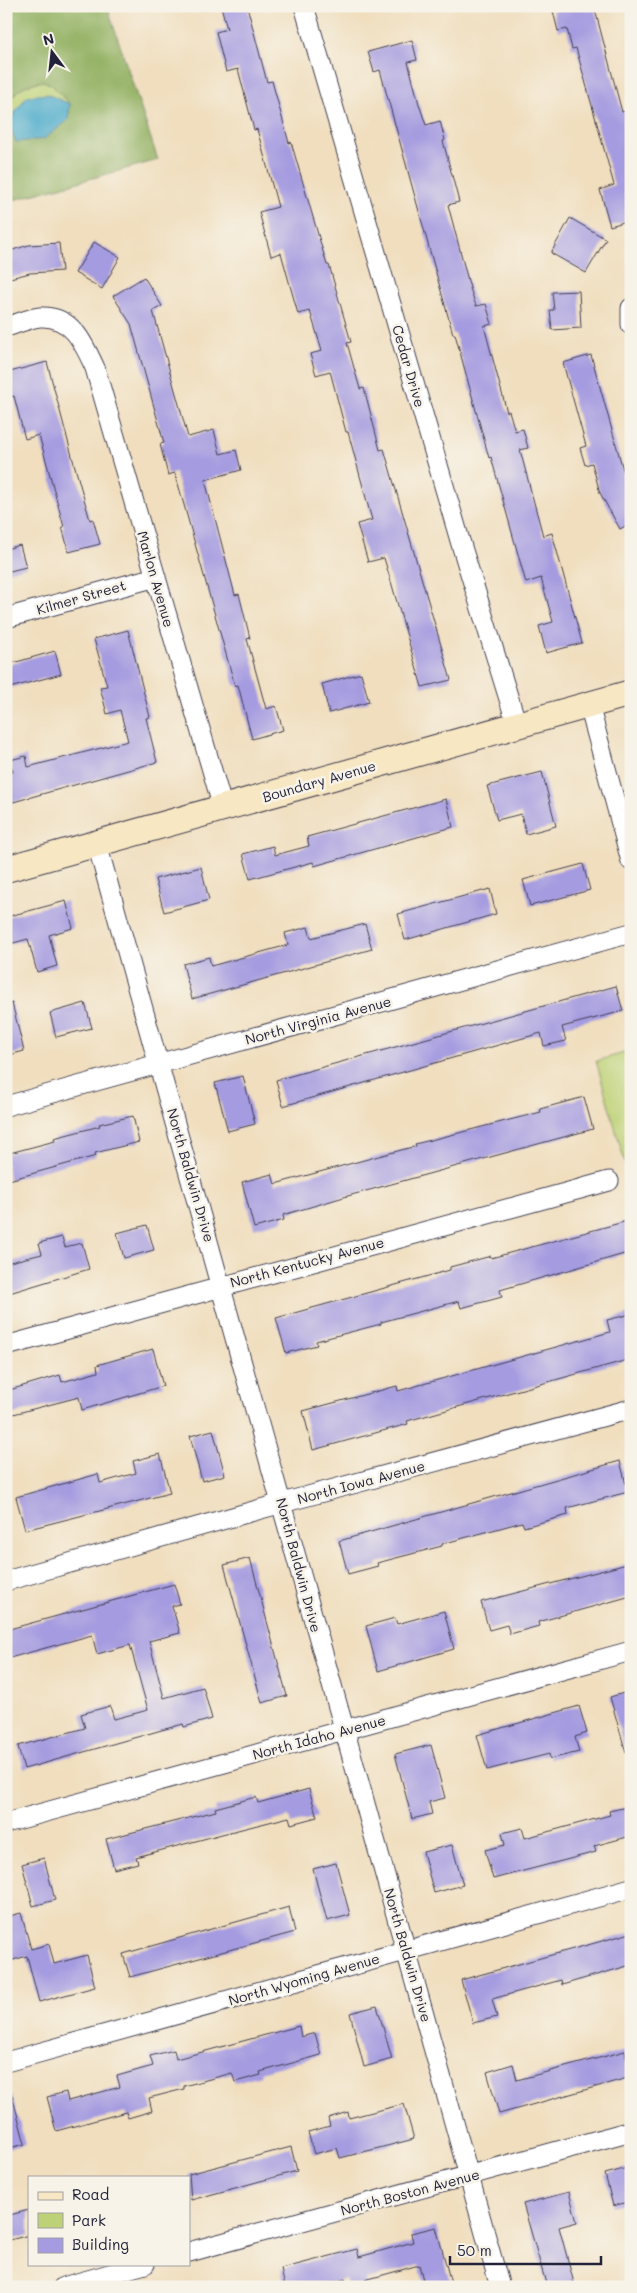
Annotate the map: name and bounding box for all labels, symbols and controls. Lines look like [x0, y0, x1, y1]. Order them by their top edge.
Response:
north arrow [28, 28, 78, 78]
text: N [41, 28, 56, 50]
street label: Cedar Drive [388, 323, 430, 409]
street label: Marlon Avenue [133, 529, 179, 629]
street label: Kilmer Street [34, 575, 128, 619]
street label: Boundary Avenue [260, 756, 378, 806]
street label: North Virginia Avenue [243, 991, 393, 1049]
street label: North Baldwin Drive [163, 1106, 219, 1244]
street label: North Kentucky Avenue [228, 1232, 386, 1292]
street label: North Iowa Avenue [295, 1456, 427, 1508]
street label: North Baldwin Drive [272, 1496, 326, 1634]
street label: North Idaho Avenue [250, 1710, 388, 1764]
street label: North Baldwin Drive [380, 1886, 436, 2024]
street label: North Wyoming Avenue [226, 1948, 382, 2010]
street label: North Boston Avenue [338, 2164, 482, 2220]
legend [28, 2176, 190, 2266]
text: Road [72, 2184, 109, 2204]
text: Park [72, 2210, 106, 2230]
scale bar [450, 2233, 601, 2265]
text: Building [72, 2234, 129, 2254]
text: 50 m [457, 2240, 492, 2260]

